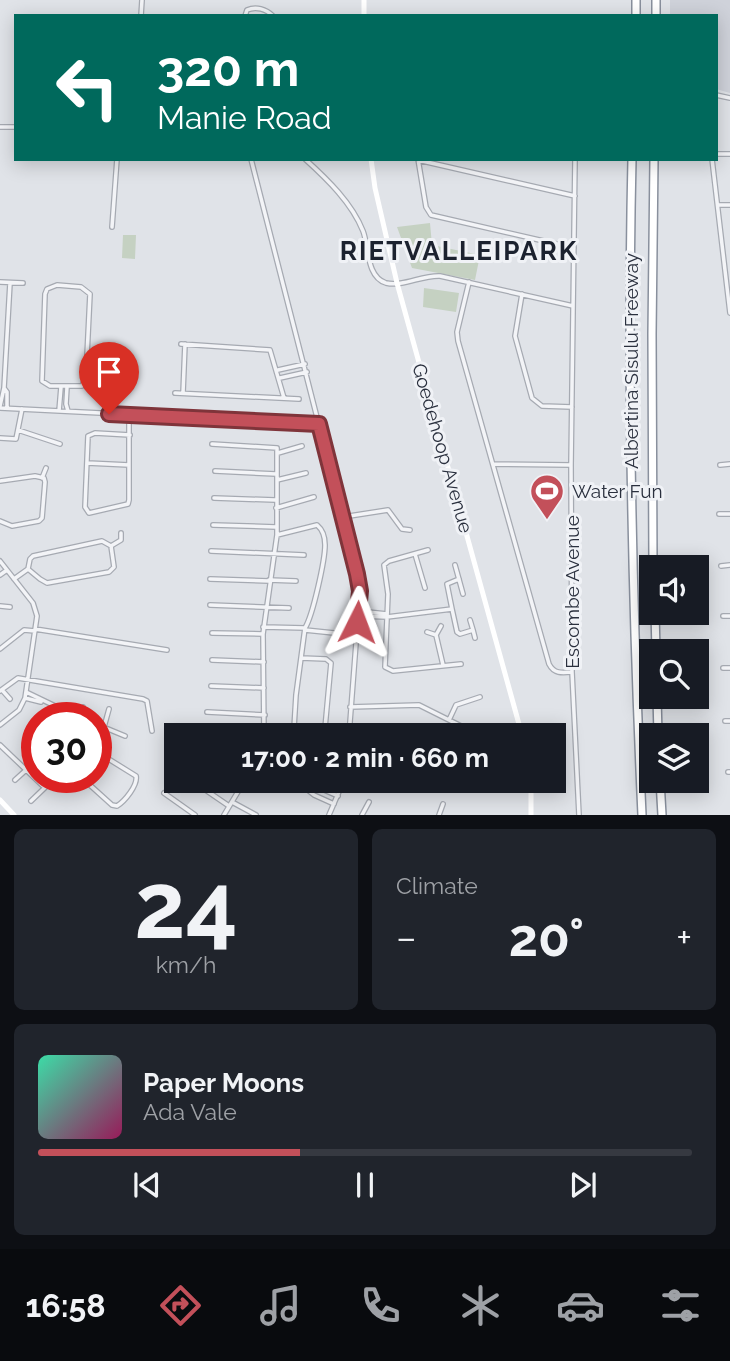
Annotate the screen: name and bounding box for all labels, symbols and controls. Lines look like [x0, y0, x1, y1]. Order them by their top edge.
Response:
text: 320 m [157, 40, 299, 97]
icon: left [42, 42, 133, 133]
text: Manie Road [157, 99, 332, 136]
district label: RIETVALLEIPARK [340, 236, 578, 266]
street label: Albertina Sisulu Freeway [620, 253, 642, 469]
pin [79, 342, 139, 414]
icon: arrive [90, 353, 128, 391]
street label: Goedehoop Avenue [408, 361, 478, 535]
sports icon: Water Fun [528, 472, 566, 521]
place label: Water Fun [572, 480, 663, 502]
street label: Escombe Avenue [561, 515, 583, 669]
map controls [639, 555, 709, 793]
button: sound [639, 555, 709, 625]
position arrow [320, 585, 394, 659]
button: search [639, 639, 709, 709]
speed limit sign: 30 [21, 702, 112, 793]
button: layers [639, 723, 709, 793]
text: 17:00 · 2 min · 660 m [241, 743, 489, 773]
text: 24 [134, 852, 238, 959]
text: Climate [396, 872, 478, 899]
text: 20° [509, 907, 584, 968]
text: − [396, 915, 416, 960]
text: + [676, 915, 692, 960]
text: km/h [156, 951, 216, 978]
text: Paper Moons [143, 1068, 304, 1098]
text: Ada Vale [143, 1098, 237, 1125]
icon: previous [128, 1166, 166, 1204]
icon: pause [346, 1166, 384, 1204]
icon: next [564, 1166, 602, 1204]
icon: directions [156, 1281, 205, 1330]
icon: music [256, 1281, 305, 1330]
icon: phone [356, 1281, 405, 1330]
icon: climate [456, 1281, 505, 1330]
icon: car [556, 1281, 605, 1330]
icon: filters [656, 1281, 705, 1330]
text: 16:58 [25, 1287, 106, 1324]

